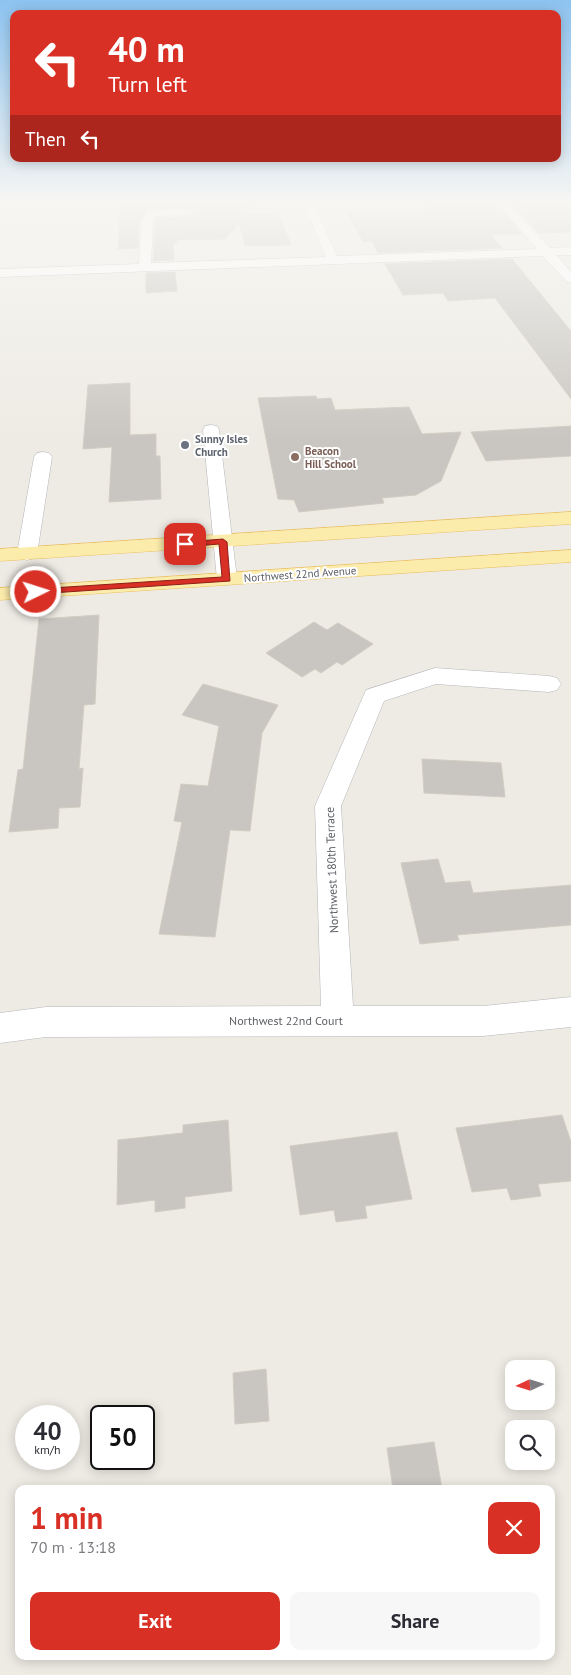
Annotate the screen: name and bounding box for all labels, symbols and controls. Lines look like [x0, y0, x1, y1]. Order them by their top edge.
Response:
text: 40 m [108, 26, 185, 72]
icon: left [25, 30, 90, 95]
text: Turn left [108, 70, 187, 98]
icon: left [76, 125, 104, 153]
text: Then [25, 127, 66, 151]
place label: Sunny Isles Church [195, 432, 248, 459]
marker: Sunny Isles Church [179, 439, 191, 451]
place label: Beacon Hill School [305, 444, 357, 471]
marker: Beacon Hill School [289, 451, 301, 463]
pin [164, 523, 206, 565]
icon: arrive [171, 530, 199, 558]
street label: Northwest 22nd Avenue [243, 563, 357, 585]
position arrow [9, 565, 61, 617]
street label: Northwest 180th Terrace [322, 807, 341, 933]
street label: Northwest 22nd Court [229, 1013, 343, 1028]
north arrow [505, 1360, 555, 1410]
map controls [505, 1360, 555, 1470]
speed limit sign: 50 [90, 1405, 155, 1470]
text: 40 [33, 1415, 62, 1447]
button: search [505, 1420, 555, 1470]
text: km/h [34, 1442, 61, 1457]
text: 1 min [30, 1498, 103, 1537]
button: close [488, 1502, 540, 1554]
text: 70 m · 13:18 [30, 1537, 116, 1557]
button: Exit [30, 1592, 280, 1650]
button: Share [290, 1592, 540, 1650]

